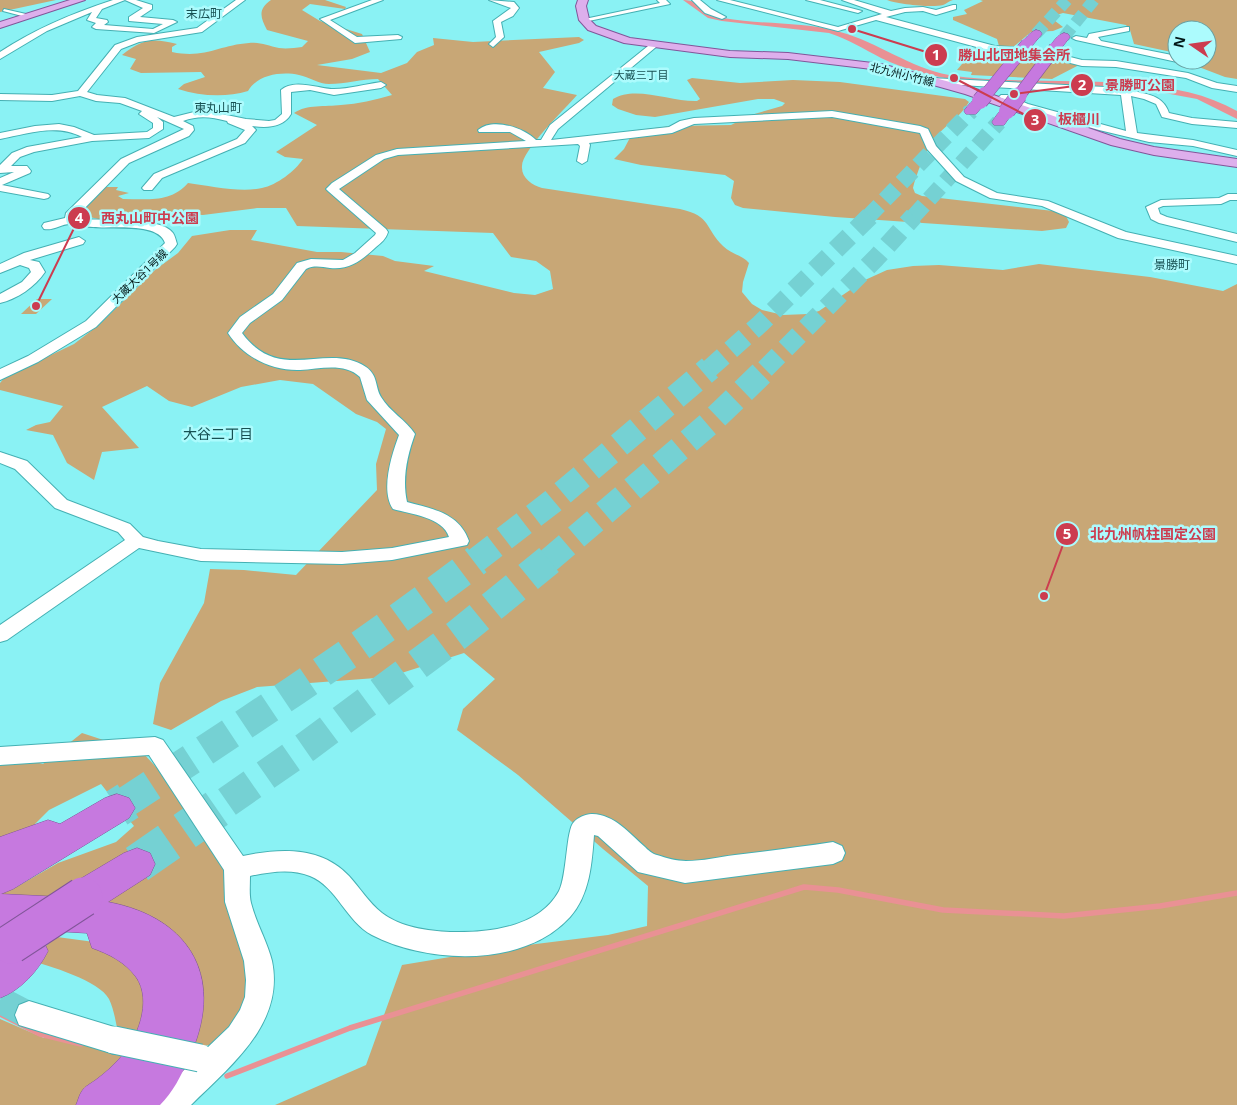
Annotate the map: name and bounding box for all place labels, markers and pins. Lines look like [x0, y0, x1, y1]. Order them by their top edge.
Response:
callout: 勝山北団地集会所 [923, 40, 1080, 69]
callout: 景勝町公園 [1070, 71, 1185, 100]
callout: 板櫃川 [1023, 105, 1110, 134]
callout: 西丸山町中公園 [66, 203, 209, 232]
callout: 北九州帆柱国定公園 [1055, 519, 1226, 548]

